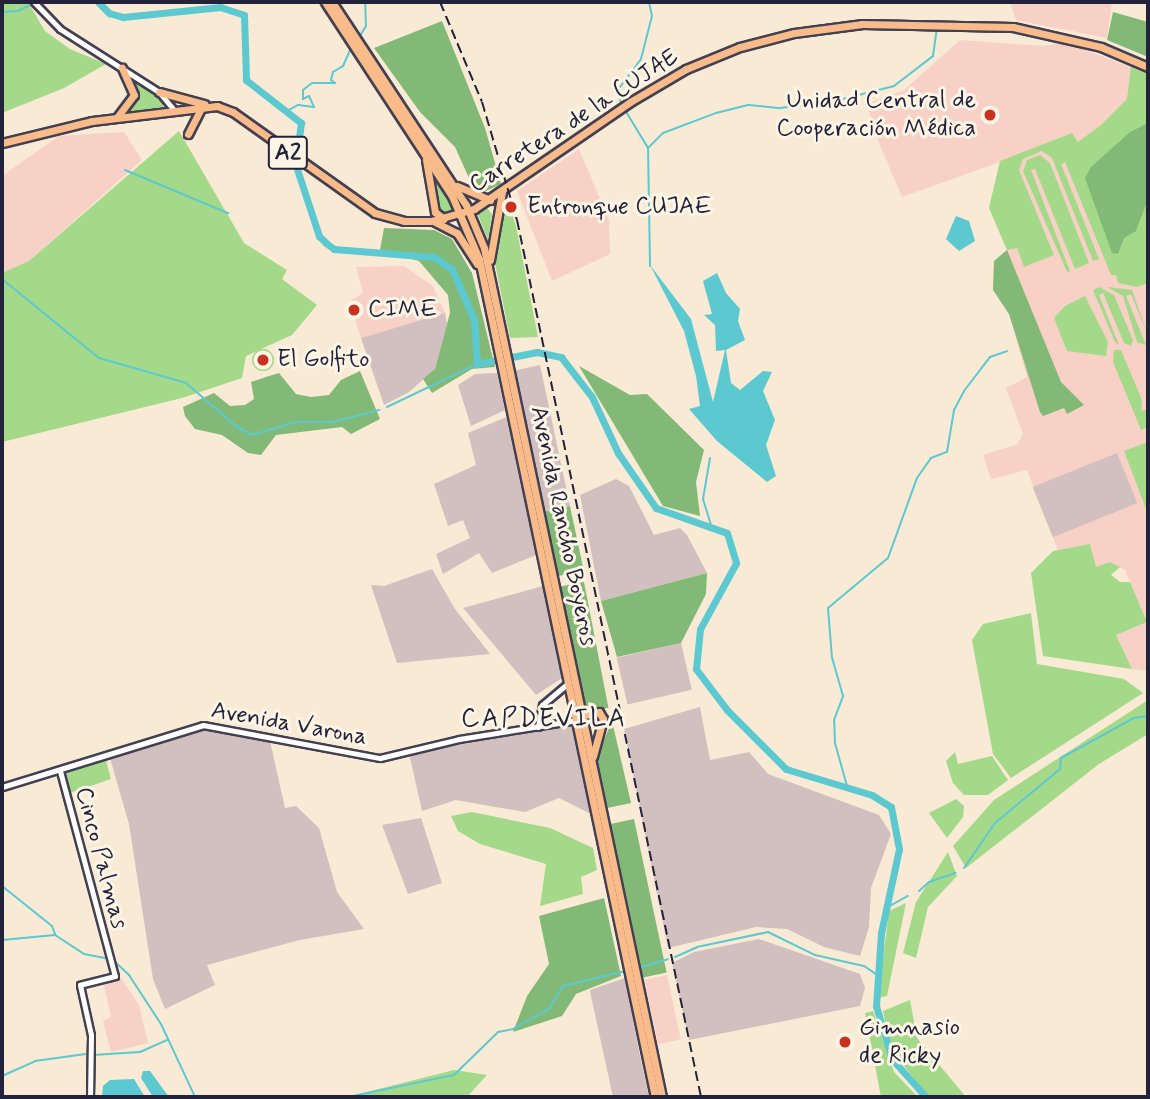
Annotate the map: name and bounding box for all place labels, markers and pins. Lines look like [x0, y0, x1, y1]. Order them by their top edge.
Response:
place label: Unidad Central de Cooperación Médica [778, 87, 976, 143]
marker: Unidad Central de Cooperación Médica [982, 107, 998, 123]
place label: Entronque CUJAE [527, 193, 709, 221]
marker: Entronque CUJAE [501, 197, 521, 217]
place label: CIME [368, 296, 437, 324]
marker: CIME [346, 302, 362, 318]
place label: El Golfito [277, 346, 371, 374]
marker: El Golfito [255, 352, 271, 368]
place label: Gimnasio de Ricky [859, 1014, 960, 1070]
marker: Gimnasio de Ricky [837, 1034, 853, 1050]

